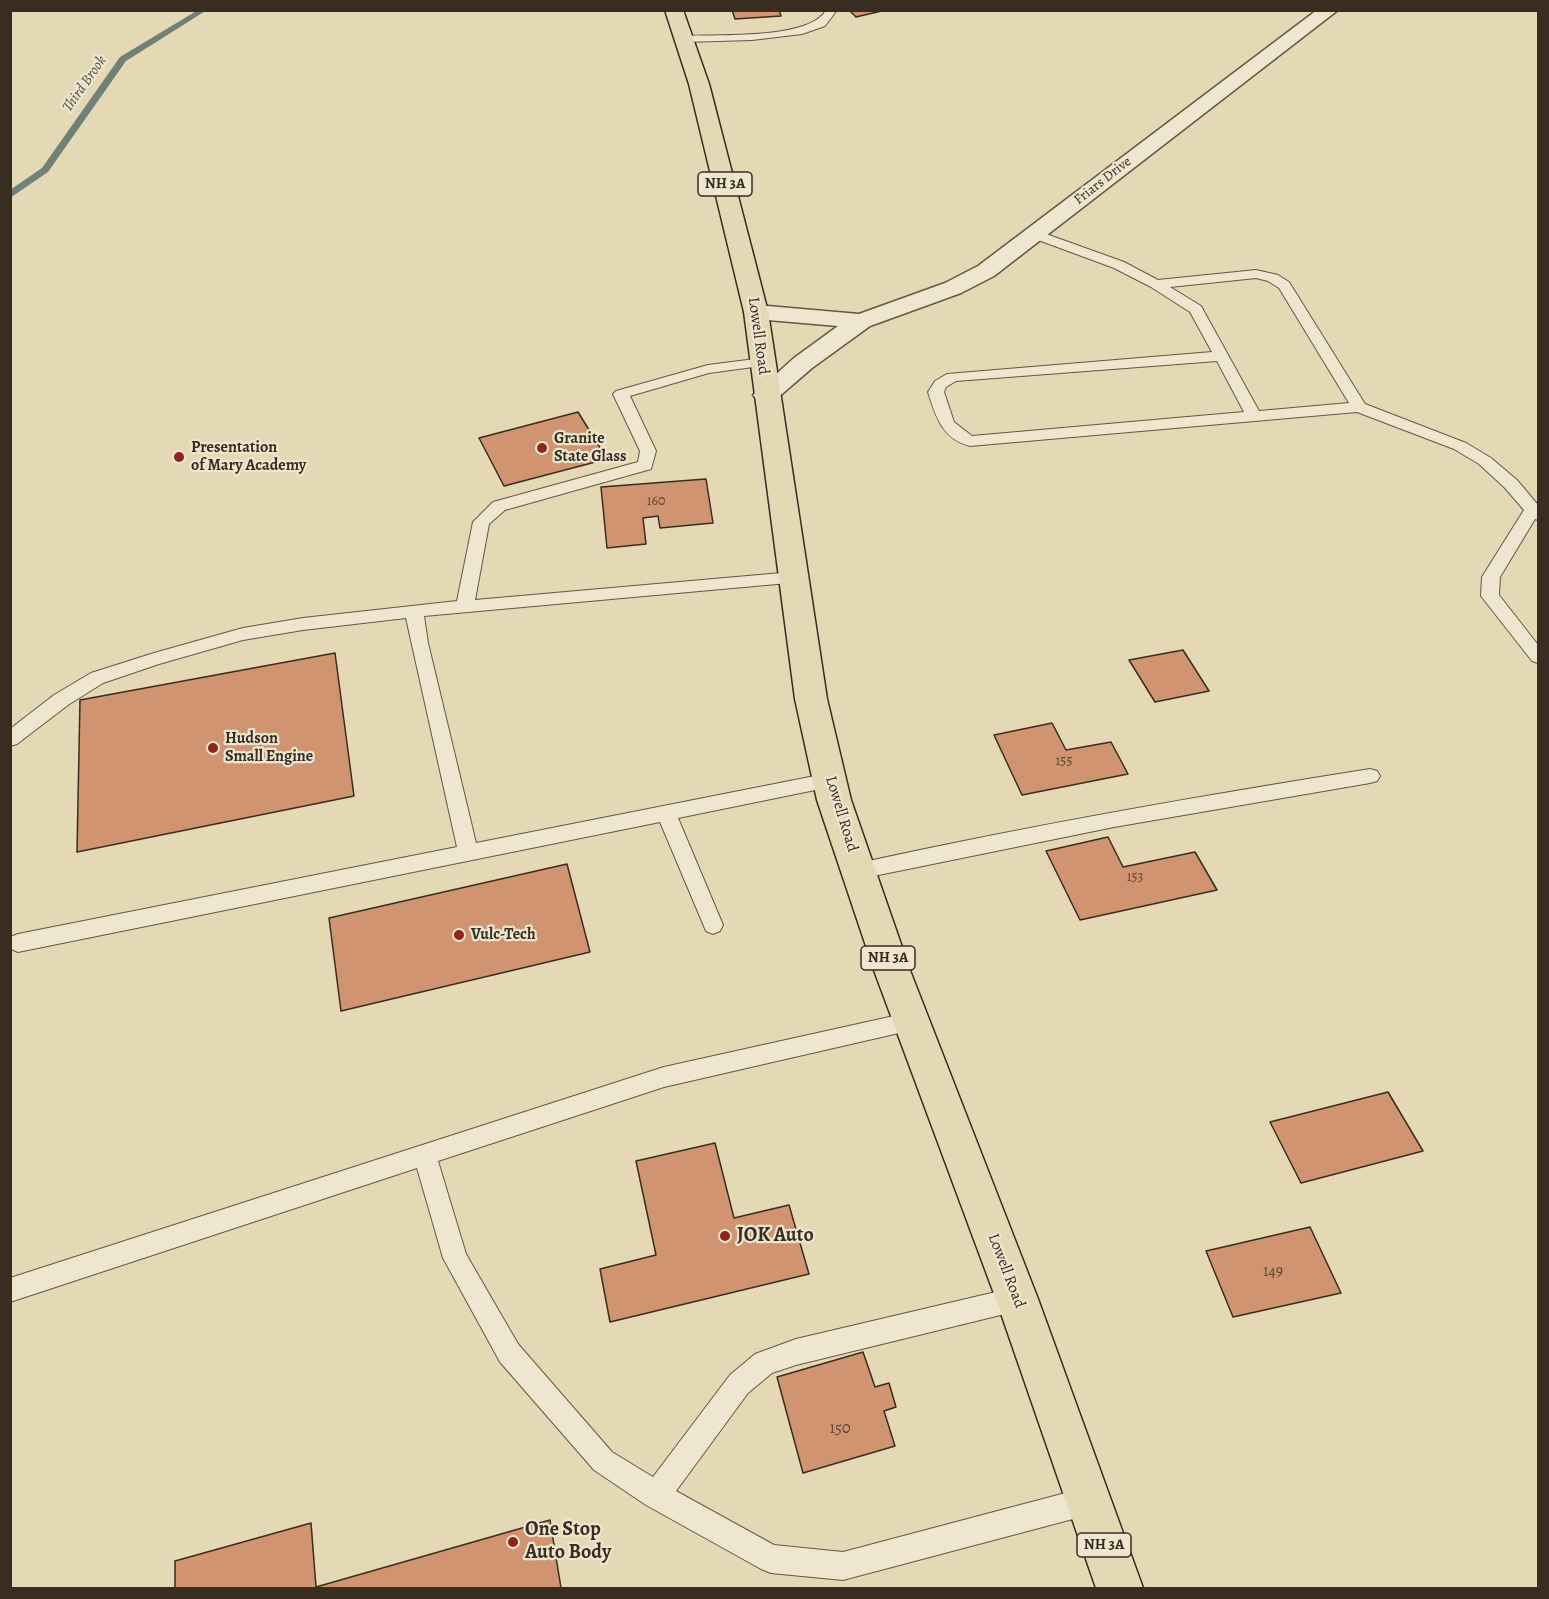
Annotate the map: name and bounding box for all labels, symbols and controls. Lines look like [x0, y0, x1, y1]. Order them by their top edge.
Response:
water label: Third Brook [59, 53, 111, 115]
street label: Friars Drive [1071, 153, 1135, 209]
road number: NH 3A [698, 172, 752, 196]
street label: Lowell Road [743, 296, 773, 376]
place label: Granite State Glass [554, 429, 626, 467]
place label: Presentation of Mary Academy [191, 438, 306, 476]
marker: Granite State Glass [535, 441, 549, 455]
marker: Presentation of Mary Academy [172, 450, 186, 464]
house number: 160 [647, 494, 665, 510]
place label: Hudson Small Engine [225, 729, 313, 767]
marker: Hudson Small Engine [206, 741, 220, 755]
house number: 155 [1056, 754, 1072, 770]
street label: Lowell Road [820, 774, 862, 854]
house number: 153 [1127, 870, 1143, 886]
place label: Vulc-Tech [471, 925, 536, 945]
marker: Vulc-Tech [452, 928, 466, 942]
road number: NH 3A [861, 946, 915, 970]
place label: JOK Auto [737, 1224, 814, 1248]
marker: JOK Auto [718, 1229, 732, 1243]
street label: Lowell Road [983, 1231, 1029, 1311]
house number: 149 [1263, 1262, 1283, 1282]
house number: 150 [830, 1419, 850, 1439]
place label: One Stop Auto Body [525, 1518, 611, 1565]
road number: NH 3A [1077, 1533, 1131, 1557]
marker: One Stop Auto Body [506, 1535, 520, 1549]

